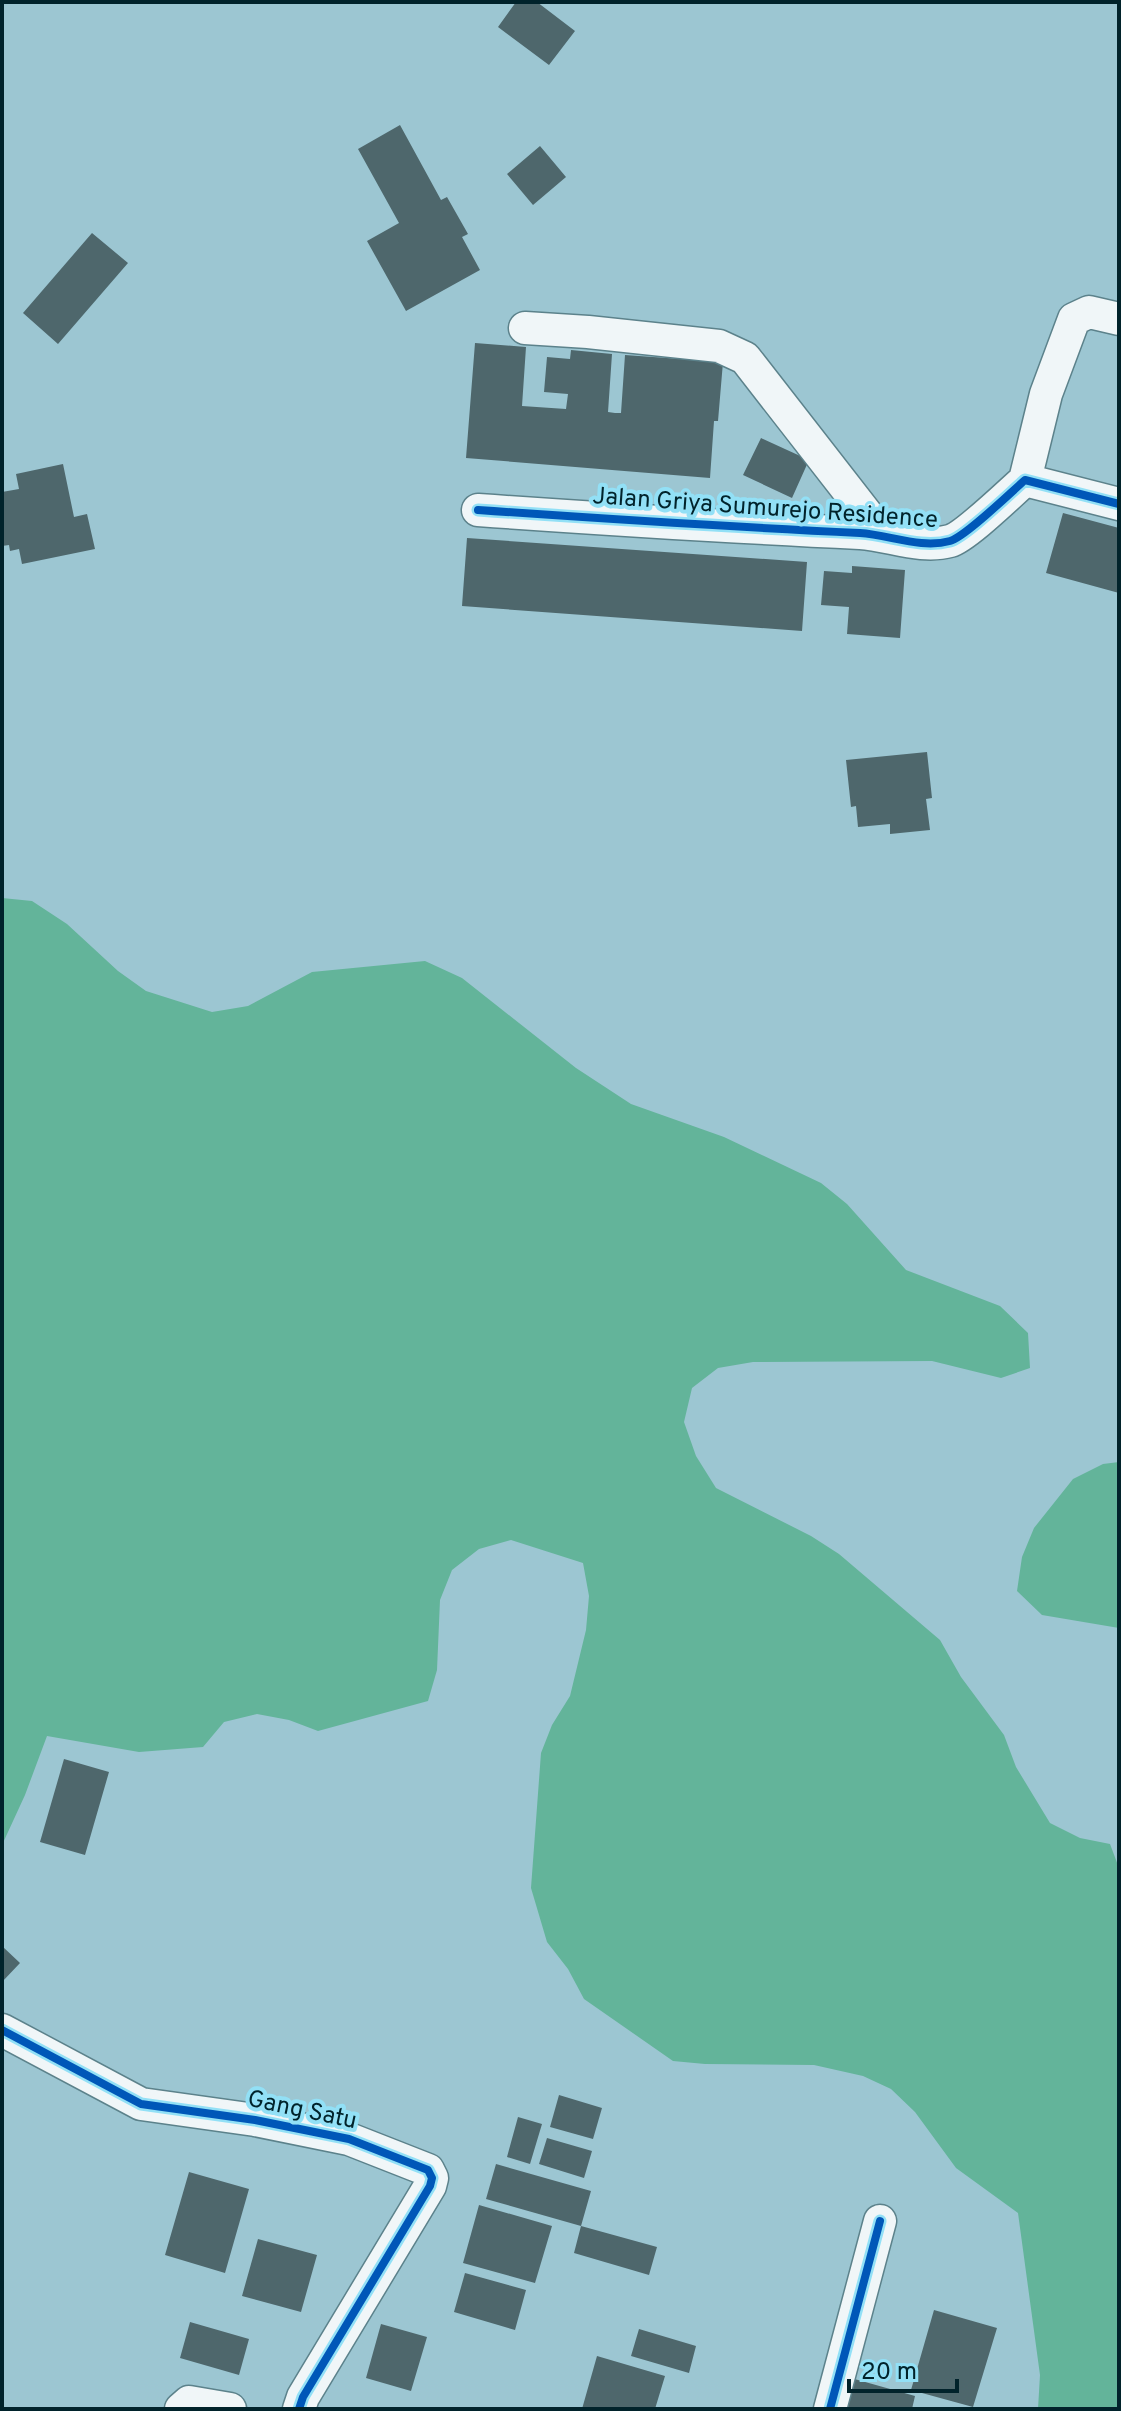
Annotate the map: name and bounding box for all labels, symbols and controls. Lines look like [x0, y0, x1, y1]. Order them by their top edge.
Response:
street label: Jalan Griya Sumurejo Residence [591, 482, 939, 536]
street label: Gang Satu [245, 2085, 359, 2137]
scale bar [849, 2343, 957, 2393]
text: 20 m [861, 2358, 917, 2388]

